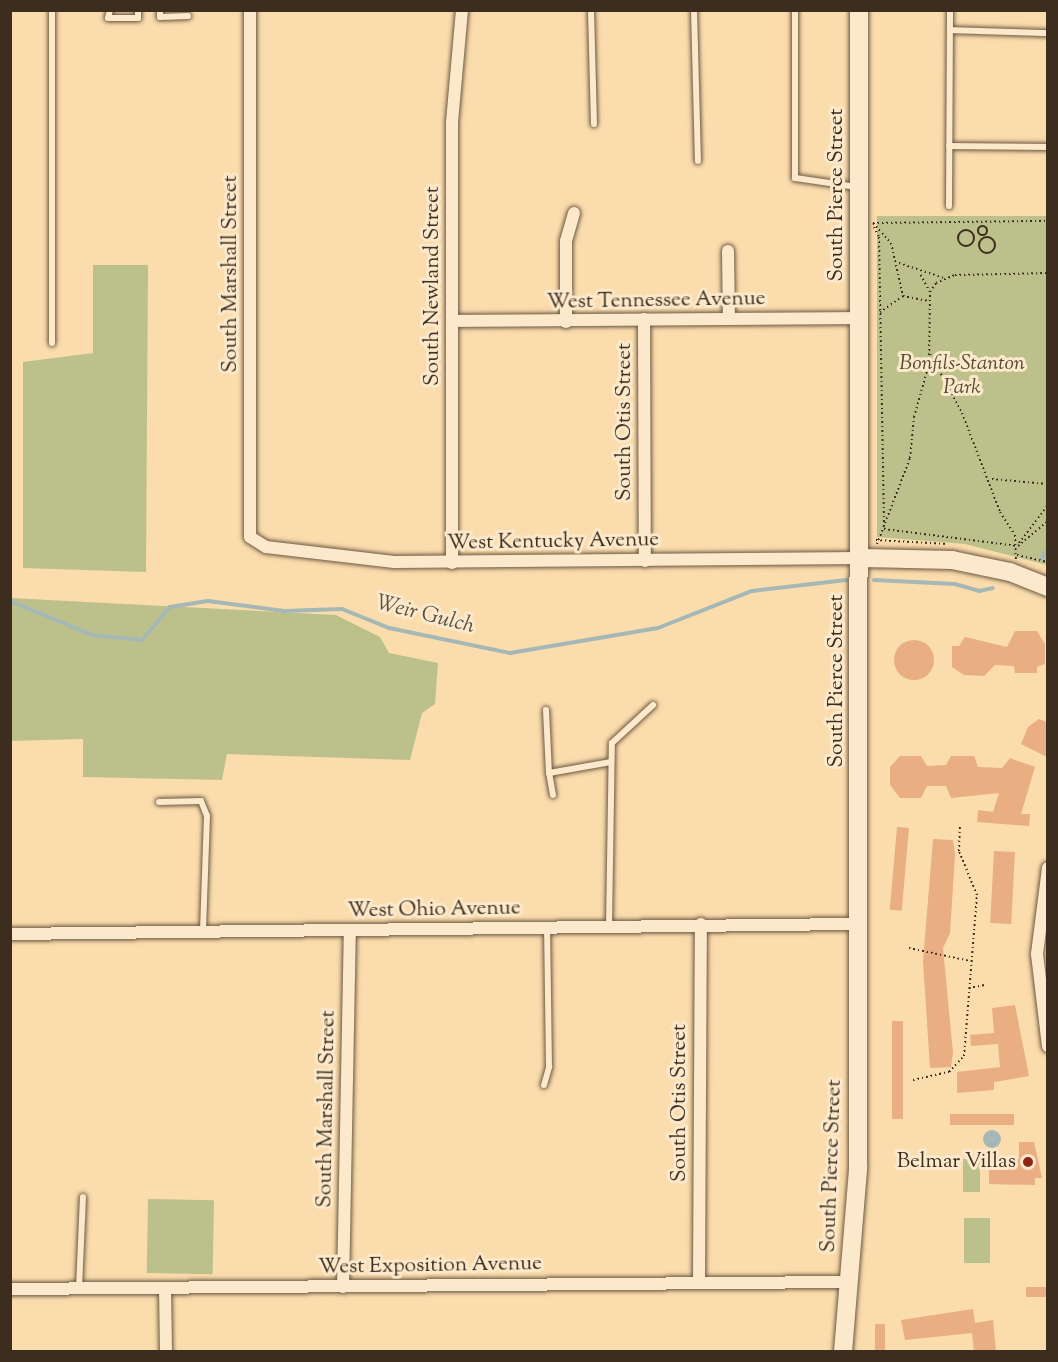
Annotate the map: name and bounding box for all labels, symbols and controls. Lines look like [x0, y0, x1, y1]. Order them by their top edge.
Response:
street label: South Pierce Street [824, 108, 850, 282]
street label: South Marshall Street [218, 175, 244, 373]
street label: South Newland Street [420, 186, 446, 386]
street label: West Tennessee Avenue [546, 286, 766, 316]
street label: South Otis Street [612, 343, 638, 501]
park label: Bonfils-Stanton Park [899, 351, 1025, 401]
street label: West Kentucky Avenue [447, 528, 659, 556]
water label: Weir Gulch [373, 591, 477, 641]
street label: South Pierce Street [824, 594, 850, 768]
street label: West Ohio Avenue [347, 896, 521, 924]
street label: South Marshall Street [313, 1010, 341, 1208]
street label: South Otis Street [667, 1024, 693, 1182]
street label: South Pierce Street [816, 1079, 848, 1253]
place label: Belmar Villas [897, 1149, 1016, 1175]
marker: Belmar Villas [1021, 1155, 1035, 1169]
street label: West Exposition Avenue [318, 1251, 542, 1281]

